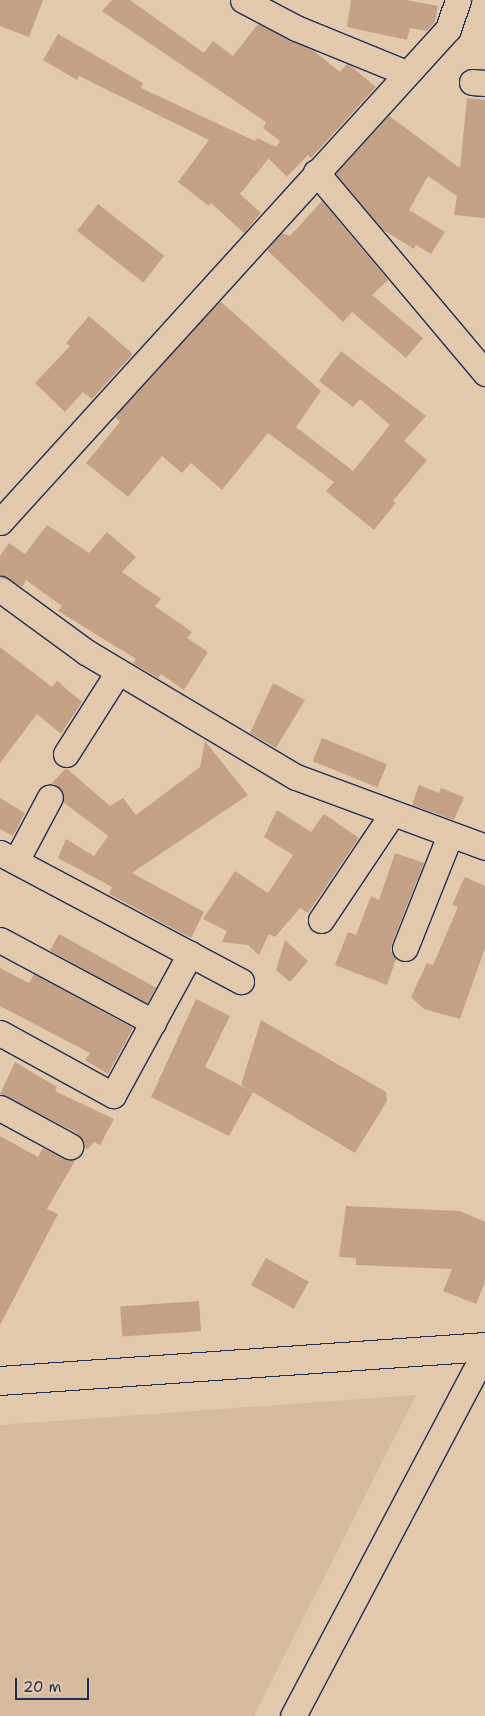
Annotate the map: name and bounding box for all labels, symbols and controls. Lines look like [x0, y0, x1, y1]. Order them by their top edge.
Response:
scale bar [18, 1668, 91, 1700]
text: 20 m [23, 1677, 62, 1697]

